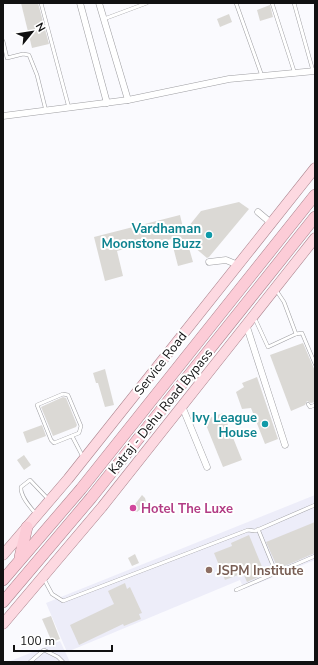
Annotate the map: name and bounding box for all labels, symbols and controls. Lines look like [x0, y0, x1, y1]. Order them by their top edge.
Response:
north arrow [12, 12, 52, 52]
text: N [32, 20, 49, 35]
place label: Vardhaman Moonstone Buzz [101, 220, 201, 253]
marker: Vardhaman Moonstone Buzz [204, 230, 214, 240]
street label: Service Road [130, 328, 191, 399]
street label: Katraj - Dehu Road Bypass [104, 345, 217, 478]
place label: Ivy League House [192, 409, 257, 442]
marker: Ivy League House [260, 419, 270, 429]
place label: Hotel The Luxe [141, 500, 233, 518]
marker: Hotel The Luxe [128, 503, 138, 513]
place label: JSPM Institute [216, 562, 303, 580]
marker: JSPM Institute [204, 565, 214, 575]
scale bar [14, 627, 112, 653]
text: 100 m [20, 633, 55, 649]

